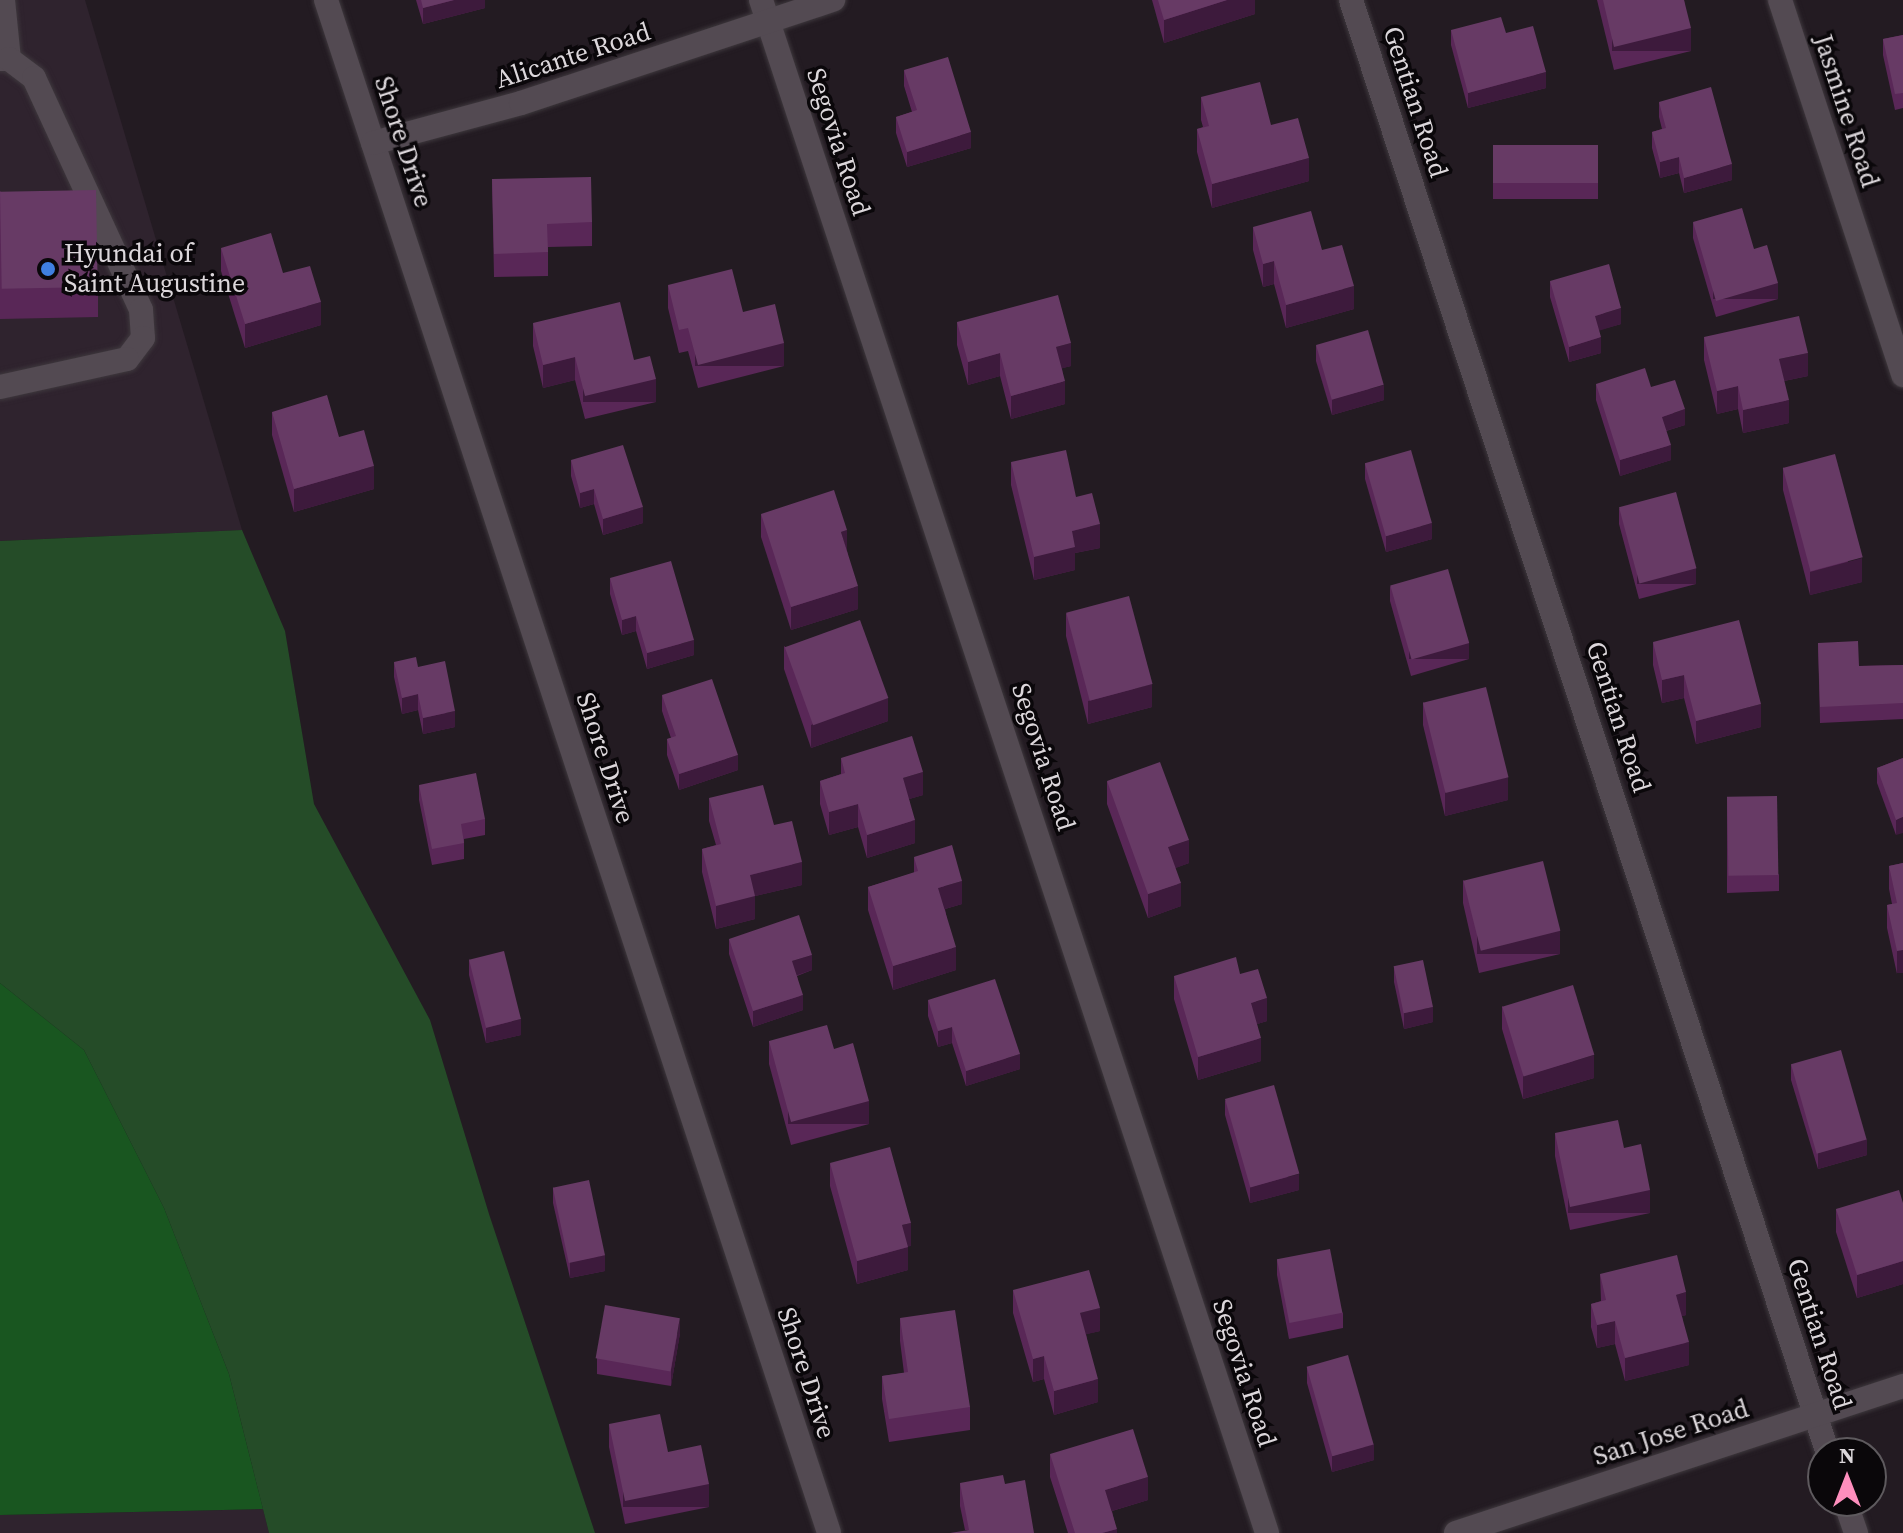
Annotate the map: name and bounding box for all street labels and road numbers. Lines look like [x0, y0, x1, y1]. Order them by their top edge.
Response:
street label: Alicante Road [492, 16, 654, 96]
street label: Gentian Road [1376, 23, 1454, 181]
street label: Jasmine Road [1807, 31, 1885, 191]
street label: Segovia Road [800, 64, 876, 220]
street label: Shore Drive [367, 73, 439, 211]
street label: Gentian Road [1579, 638, 1657, 796]
street label: Segovia Road [1005, 679, 1081, 835]
street label: Shore Drive [569, 689, 641, 827]
street label: Gentian Road [1780, 1255, 1858, 1413]
street label: Segovia Road [1206, 1295, 1282, 1451]
street label: Shore Drive [770, 1304, 842, 1442]
street label: San Jose Road [1590, 1393, 1752, 1473]

